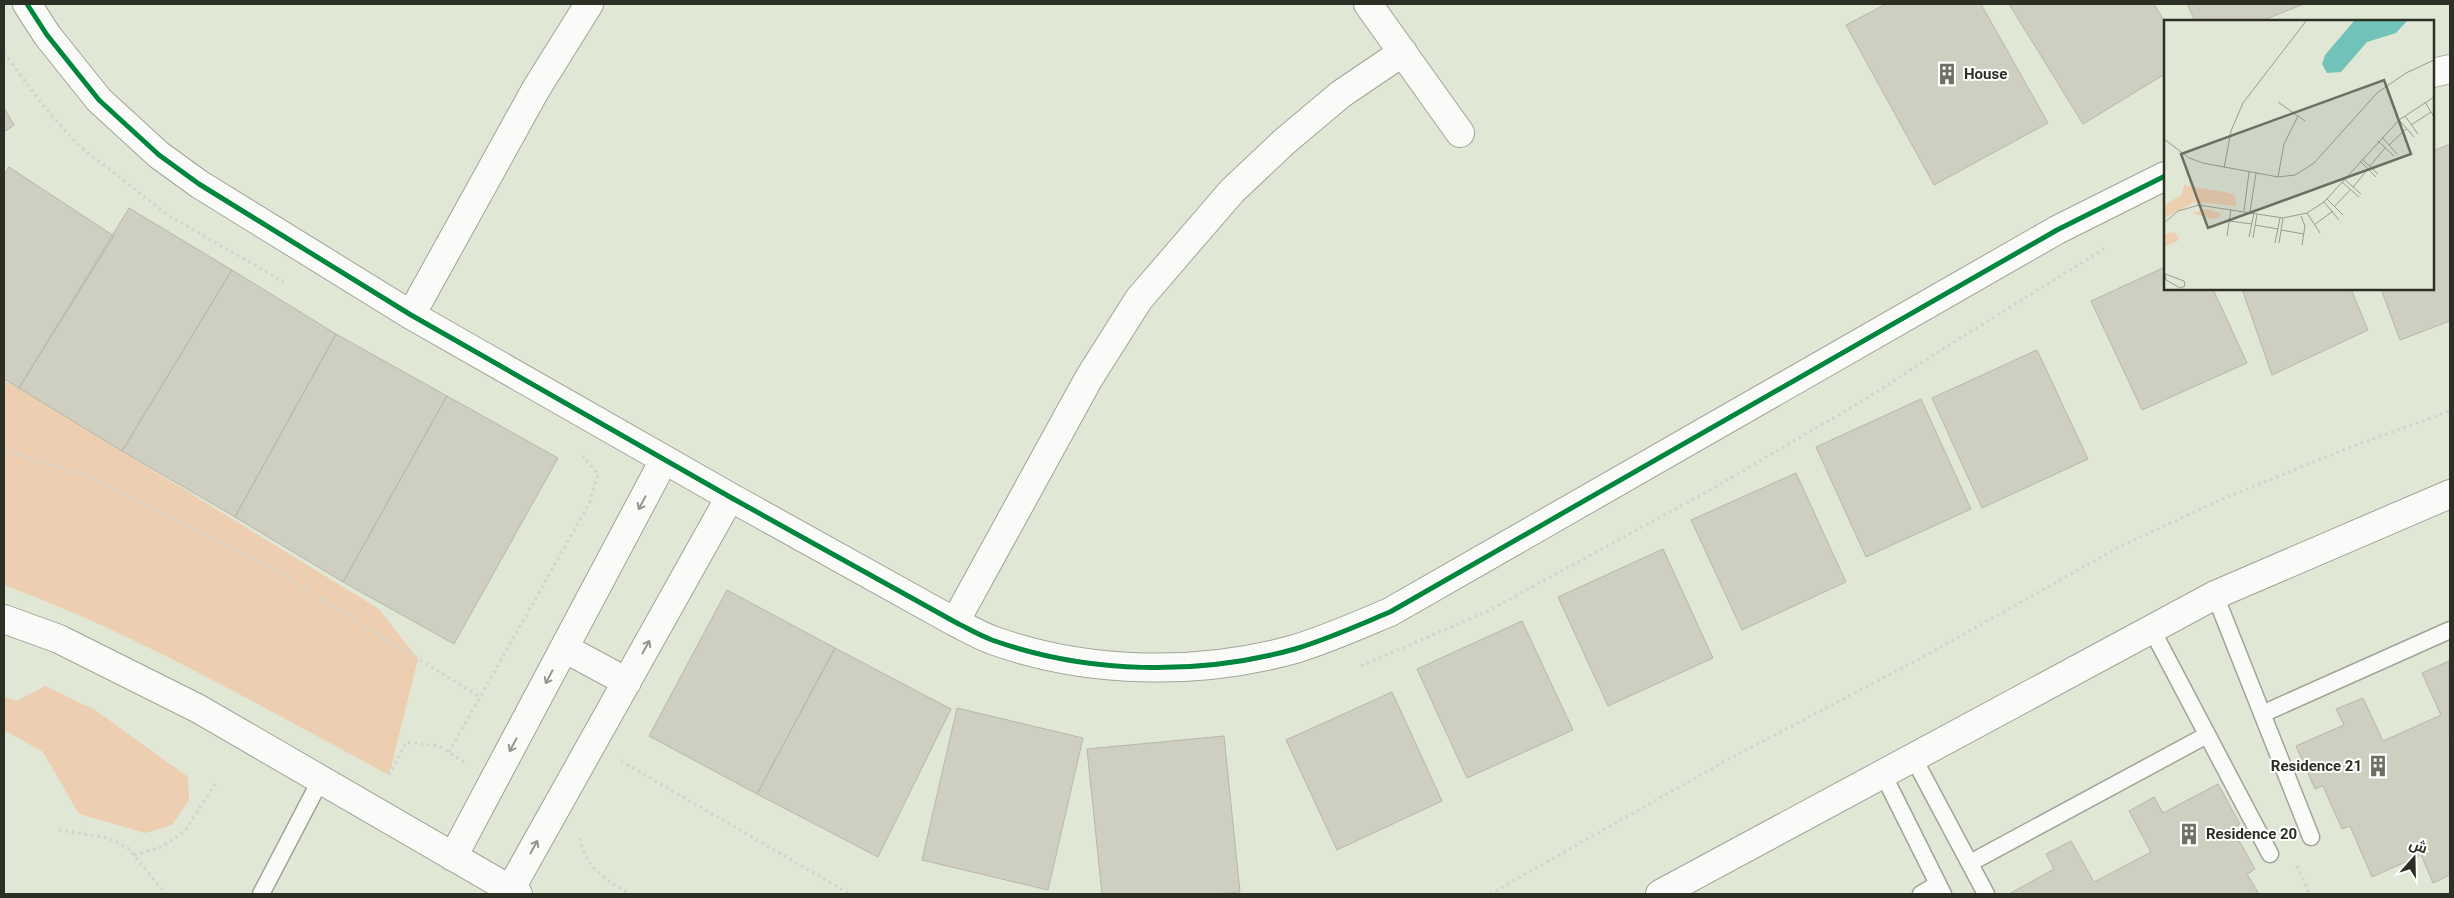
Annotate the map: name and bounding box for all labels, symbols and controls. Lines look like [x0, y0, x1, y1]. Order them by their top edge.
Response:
inset map [2164, 20, 2434, 290]
building icon: House [1934, 61, 1960, 87]
place label: House [1964, 65, 2007, 83]
one-way arrow [637, 495, 646, 510]
one-way arrow [641, 640, 651, 655]
one-way arrow [544, 669, 553, 684]
one-way arrow [508, 737, 517, 752]
building icon: Residence 21 [2365, 753, 2391, 779]
place label: Residence 21 [2271, 757, 2362, 775]
building icon: Residence 20 [2176, 821, 2202, 847]
place label: Residence 20 [2206, 825, 2297, 843]
north arrow [2389, 833, 2439, 883]
text: ش [2407, 835, 2430, 857]
one-way arrow [529, 840, 539, 855]

